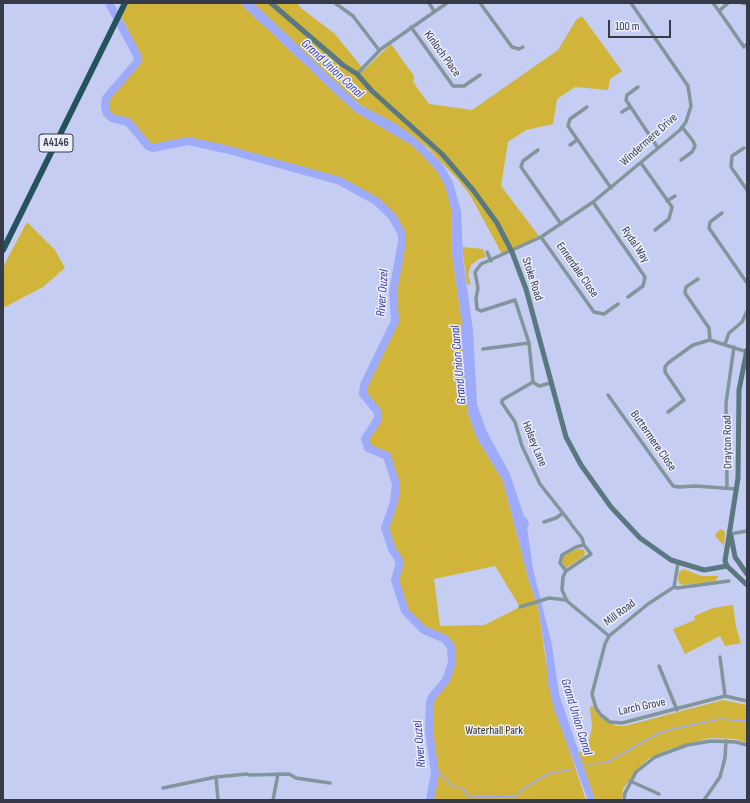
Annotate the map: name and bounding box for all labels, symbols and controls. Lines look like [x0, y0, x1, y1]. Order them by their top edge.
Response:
scale bar [610, 12, 673, 38]
text: 100 m [615, 19, 640, 34]
street label: Kinloch Place [420, 28, 464, 80]
water label: Grand Union Canal [298, 36, 366, 102]
street label: Windermere Drive [617, 111, 681, 169]
road number: A4146 [39, 134, 73, 152]
street label: Rydal Way [618, 224, 652, 266]
street label: Ennerdale Close [553, 240, 601, 300]
street label: Stoke Road [518, 255, 546, 303]
water label: River Ouzel [374, 269, 392, 317]
water label: Grand Union Canal [448, 325, 470, 405]
street label: Buttermere Close [627, 408, 679, 474]
street label: Drayton Road [720, 415, 736, 469]
street label: Holsey Lane [518, 419, 550, 469]
street label: Mill Road [601, 597, 639, 629]
water label: Grand Union Canal [557, 677, 595, 757]
street label: Larch Grove [617, 695, 667, 719]
water label: River Ouzel [410, 720, 430, 768]
park label: Waterhall Park [465, 724, 523, 738]

